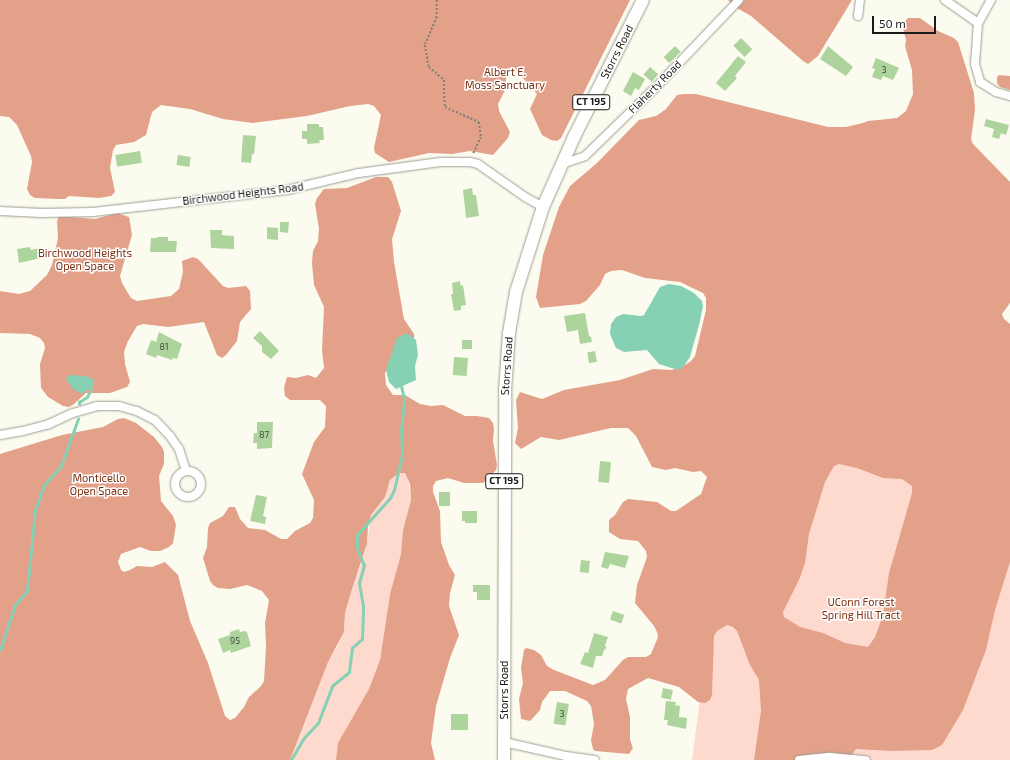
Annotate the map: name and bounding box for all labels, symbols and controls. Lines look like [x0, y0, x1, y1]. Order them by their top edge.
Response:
scale bar [874, 8, 938, 34]
text: 50 m [879, 16, 906, 30]
street label: Storrs Road [598, 23, 636, 81]
street label: Flaherty Road [626, 58, 684, 116]
house number: 3 [881, 65, 887, 75]
park label: Albert E. Moss Sanctuary [465, 66, 545, 92]
road number: CT 195 [572, 94, 610, 110]
street label: Birchwood Heights Road [182, 180, 304, 208]
park label: Birchwood Heights Open Space [38, 247, 132, 273]
street label: Storrs Road [498, 336, 516, 396]
house number: 81 [159, 342, 169, 352]
house number: 87 [259, 430, 269, 440]
park label: Monticello Open Space [70, 472, 128, 498]
road number: CT 195 [485, 473, 523, 489]
park label: UConn Forest Spring Hill Tract [821, 596, 901, 622]
house number: 95 [230, 636, 240, 646]
street label: Storrs Road [497, 661, 511, 719]
house number: 3 [559, 709, 565, 719]

